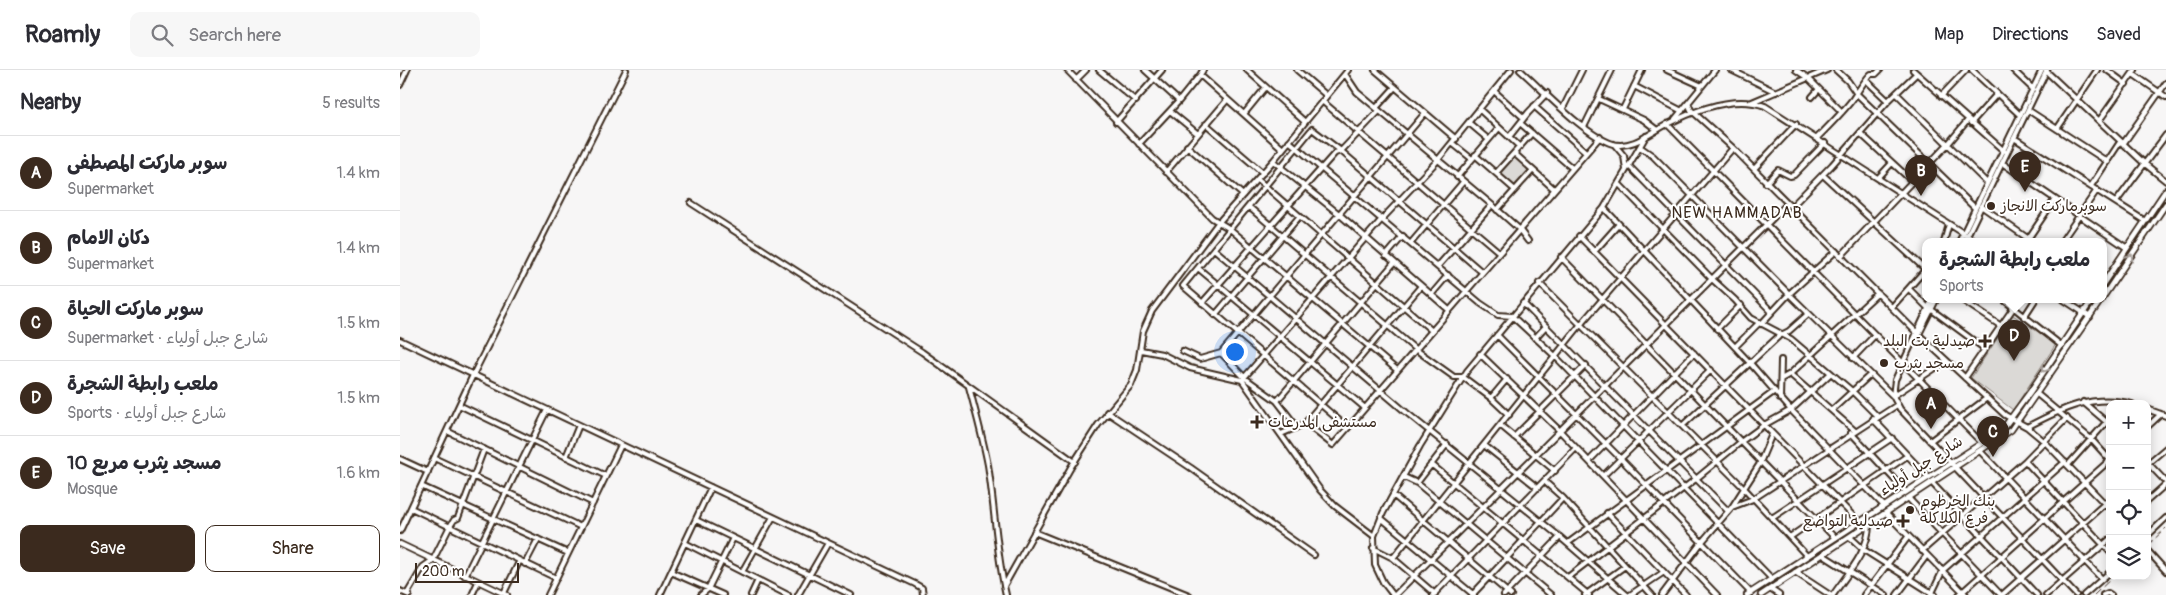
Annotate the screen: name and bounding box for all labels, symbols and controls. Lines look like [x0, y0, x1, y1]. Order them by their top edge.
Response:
search box [130, 12, 480, 57]
text: Roamly [25, 20, 100, 49]
icon: search [148, 21, 176, 49]
text: Search here [188, 23, 281, 47]
text: Map [1934, 23, 1964, 46]
text: Directions [1992, 23, 2068, 46]
text: Saved [2096, 23, 2141, 46]
text: Nearby [20, 89, 81, 116]
text: 5 results [322, 93, 380, 113]
text: سوبر ماركت المصطفى [67, 151, 227, 175]
pin: E [2009, 151, 2041, 192]
pin: B [1905, 155, 1937, 196]
text: A [31, 163, 41, 183]
text: 1.4 km [337, 163, 380, 183]
text: Supermarket [67, 179, 154, 199]
place label: سوبرماركت الانجاز [2000, 197, 2107, 216]
marker: سوبرماركت الانجاز [1985, 200, 1997, 212]
district label: NEW HAMMADAB [1671, 203, 1803, 223]
text: دكان الامام [67, 226, 150, 250]
text: B [31, 238, 41, 258]
text: 1.4 km [337, 238, 380, 258]
popup [1922, 238, 2107, 303]
text: ملعب رابطة الشجرة [1939, 248, 2090, 272]
one-way arrow [2124, 253, 2133, 262]
text: Supermarket [67, 254, 154, 274]
text: Sports [1939, 276, 1984, 296]
text: سوبر ماركت الحياة [67, 297, 204, 321]
text: C [31, 313, 41, 333]
text: 1.5 km [337, 313, 380, 333]
pin: D [1998, 320, 2030, 361]
text: Supermarket · شارع جبل أولياء [67, 328, 268, 348]
place label: صيدلية بت البلد [1883, 332, 1975, 351]
marker: صيدلية بت البلد [1979, 335, 1991, 347]
your location [1222, 339, 1248, 365]
place label: مسجد يثرب [1894, 354, 1964, 373]
marker: مسجد يثرب [1878, 357, 1890, 369]
one-way arrow [2042, 364, 2051, 373]
text: ملعب رابطة الشجرة [67, 372, 219, 396]
text: D [31, 388, 41, 408]
text: 1.5 km [337, 388, 380, 408]
pin: A [1915, 388, 1947, 429]
map controls [2106, 400, 2151, 580]
button: + [2106, 400, 2151, 445]
text: Sports · شارع جبل أولياء [67, 403, 226, 423]
place label: مستشفى المدرعات [1268, 413, 1377, 432]
marker: مستشفى المدرعات [1250, 415, 1264, 429]
pin: C [1977, 416, 2009, 457]
street label: شارع جبل أولياء [1876, 432, 1966, 500]
button: − [2106, 445, 2151, 490]
text: مسجد يثرب مربع 10 [67, 451, 221, 475]
text: E [32, 463, 40, 483]
text: 1.6 km [337, 463, 380, 483]
text: Mosque [67, 479, 118, 499]
button: locate [2106, 490, 2151, 535]
place label: بنك الخرطوم فرع الكلاكلة [1920, 492, 1995, 528]
marker: بنك الخرطوم فرع الكلاكلة [1904, 504, 1916, 516]
place label: صيدلية التواضع [1803, 512, 1893, 532]
marker: صيدلية التواضع [1897, 515, 1909, 527]
button: Save [20, 525, 195, 572]
button: Share [205, 525, 380, 572]
button: layers [2106, 535, 2151, 580]
scale bar [415, 560, 519, 583]
text: 200 m [422, 563, 464, 580]

